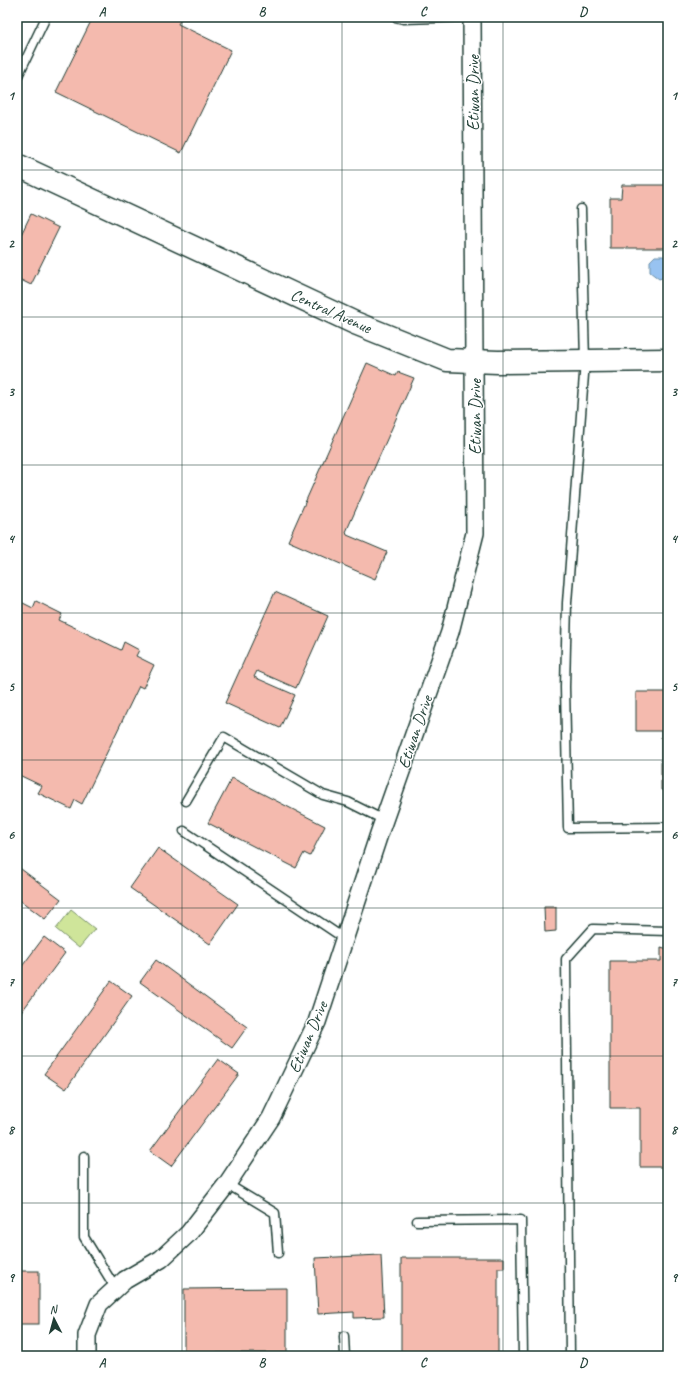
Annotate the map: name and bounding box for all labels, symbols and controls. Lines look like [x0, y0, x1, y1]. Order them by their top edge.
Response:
text: A [99, 4, 107, 20]
text: B [259, 4, 267, 20]
text: C [420, 4, 428, 20]
text: D [579, 4, 588, 20]
street label: Etiwan Drive [463, 54, 484, 131]
text: 1 [8, 88, 16, 104]
text: 1 [671, 88, 679, 104]
text: 2 [8, 236, 15, 252]
text: 2 [671, 236, 678, 252]
street label: Central Avenue [287, 284, 376, 339]
street label: Etiwan Drive [465, 378, 486, 455]
text: 3 [8, 384, 15, 400]
text: 3 [671, 384, 678, 400]
text: 4 [8, 531, 16, 547]
text: 4 [671, 531, 679, 547]
text: 5 [8, 679, 15, 695]
text: 5 [671, 679, 678, 695]
street label: Etiwan Drive [393, 691, 438, 771]
text: 6 [8, 827, 15, 843]
text: 6 [671, 827, 678, 843]
text: 7 [8, 974, 15, 990]
text: 7 [671, 974, 678, 990]
street label: Etiwan Drive [284, 997, 333, 1076]
text: 8 [8, 1122, 16, 1138]
text: 8 [671, 1122, 679, 1138]
text: 9 [8, 1270, 15, 1286]
text: 9 [671, 1270, 678, 1286]
north arrow [34, 1299, 74, 1339]
text: N [49, 1302, 59, 1316]
text: A [99, 1355, 107, 1371]
text: B [259, 1355, 267, 1371]
text: C [420, 1355, 428, 1371]
text: D [579, 1355, 588, 1371]

